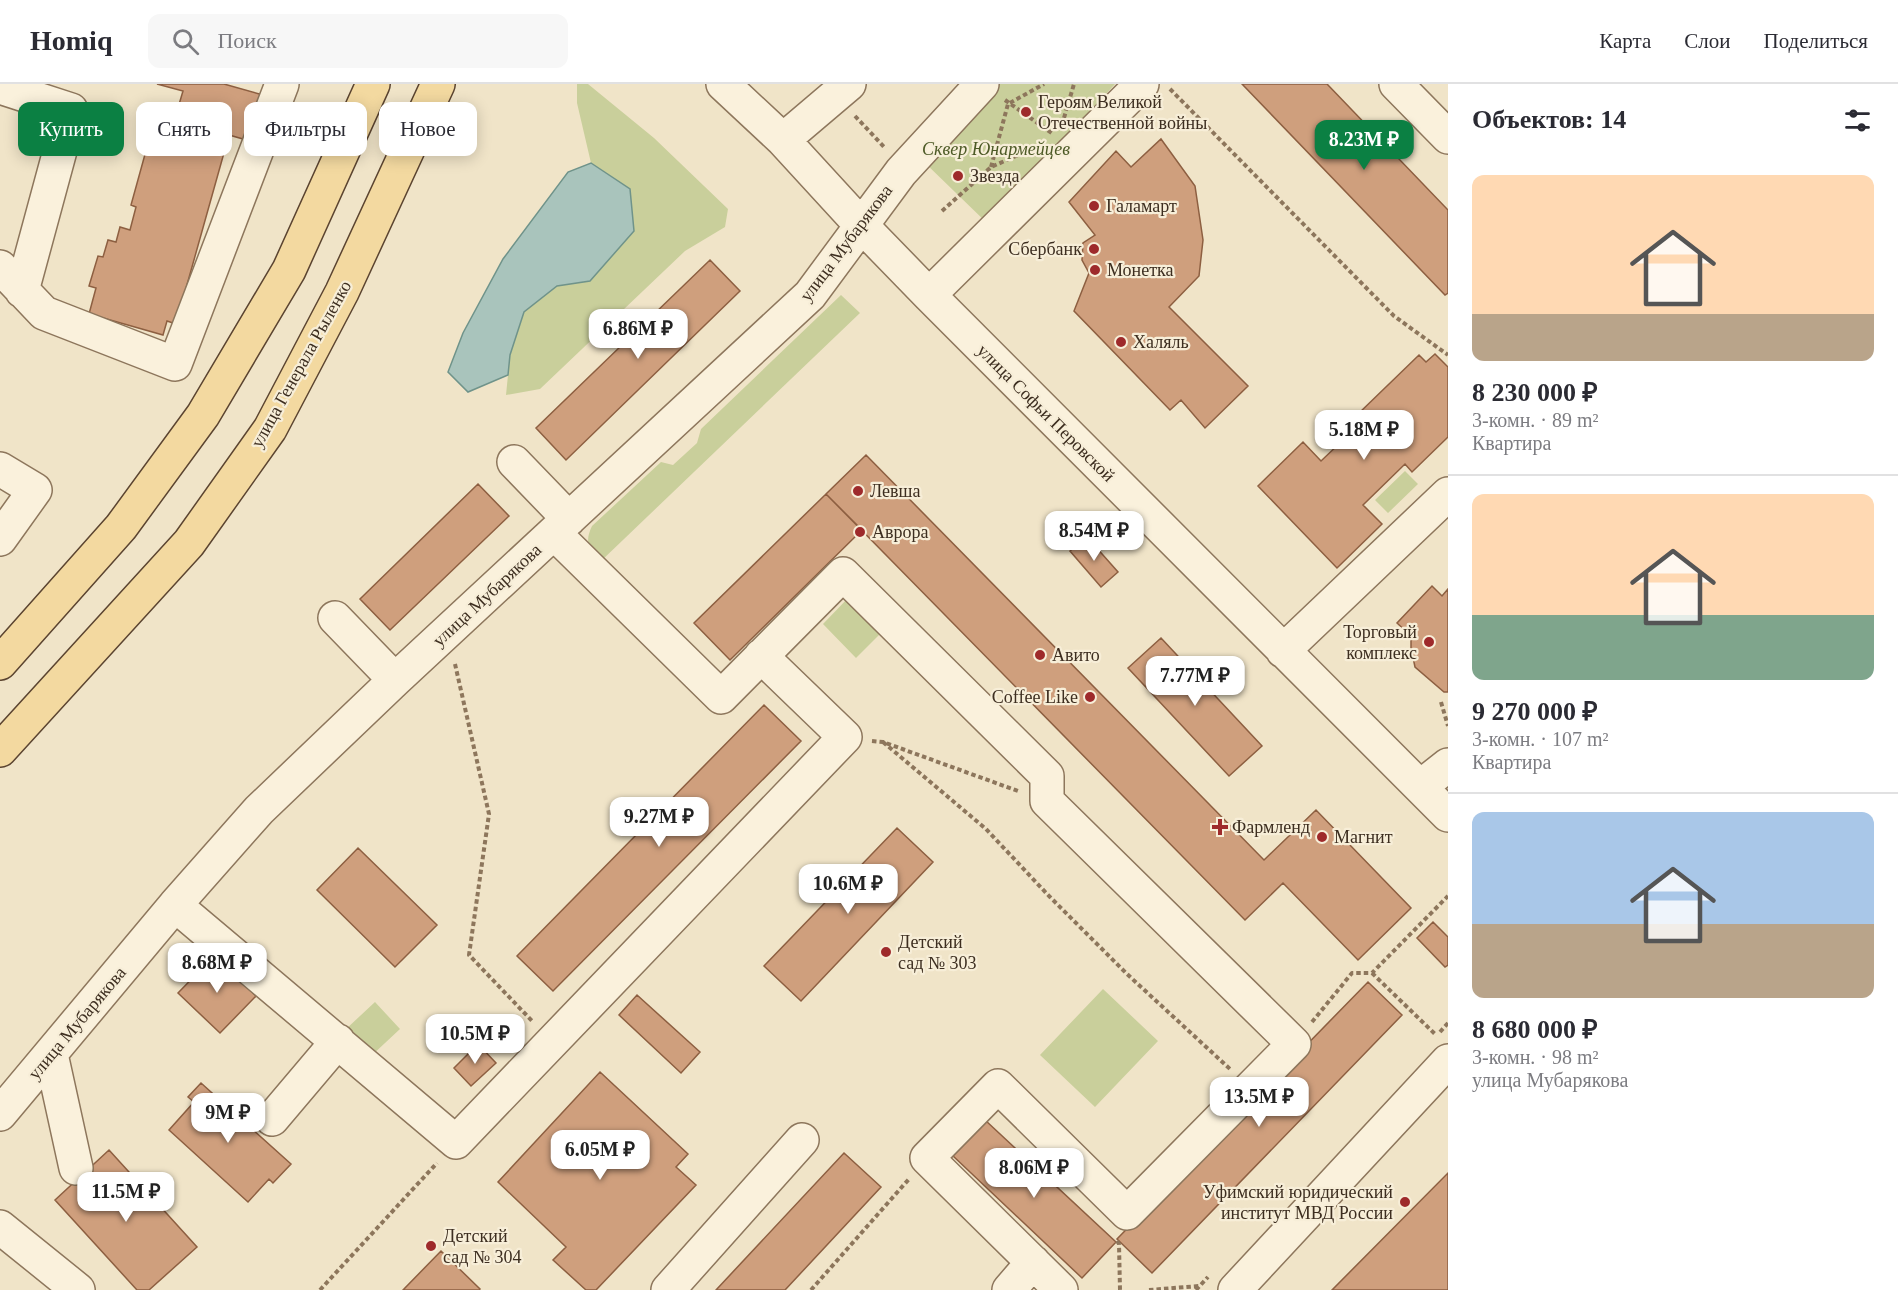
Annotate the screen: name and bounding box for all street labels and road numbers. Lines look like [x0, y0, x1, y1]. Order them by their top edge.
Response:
street label: улица Мубарякова [796, 181, 896, 305]
street label: улица Генерала Рыленко [247, 277, 355, 451]
street label: улица Софьи Перовской [973, 340, 1119, 486]
street label: улица Мубарякова [429, 540, 545, 650]
street label: улица Мубарякова [24, 963, 130, 1083]

